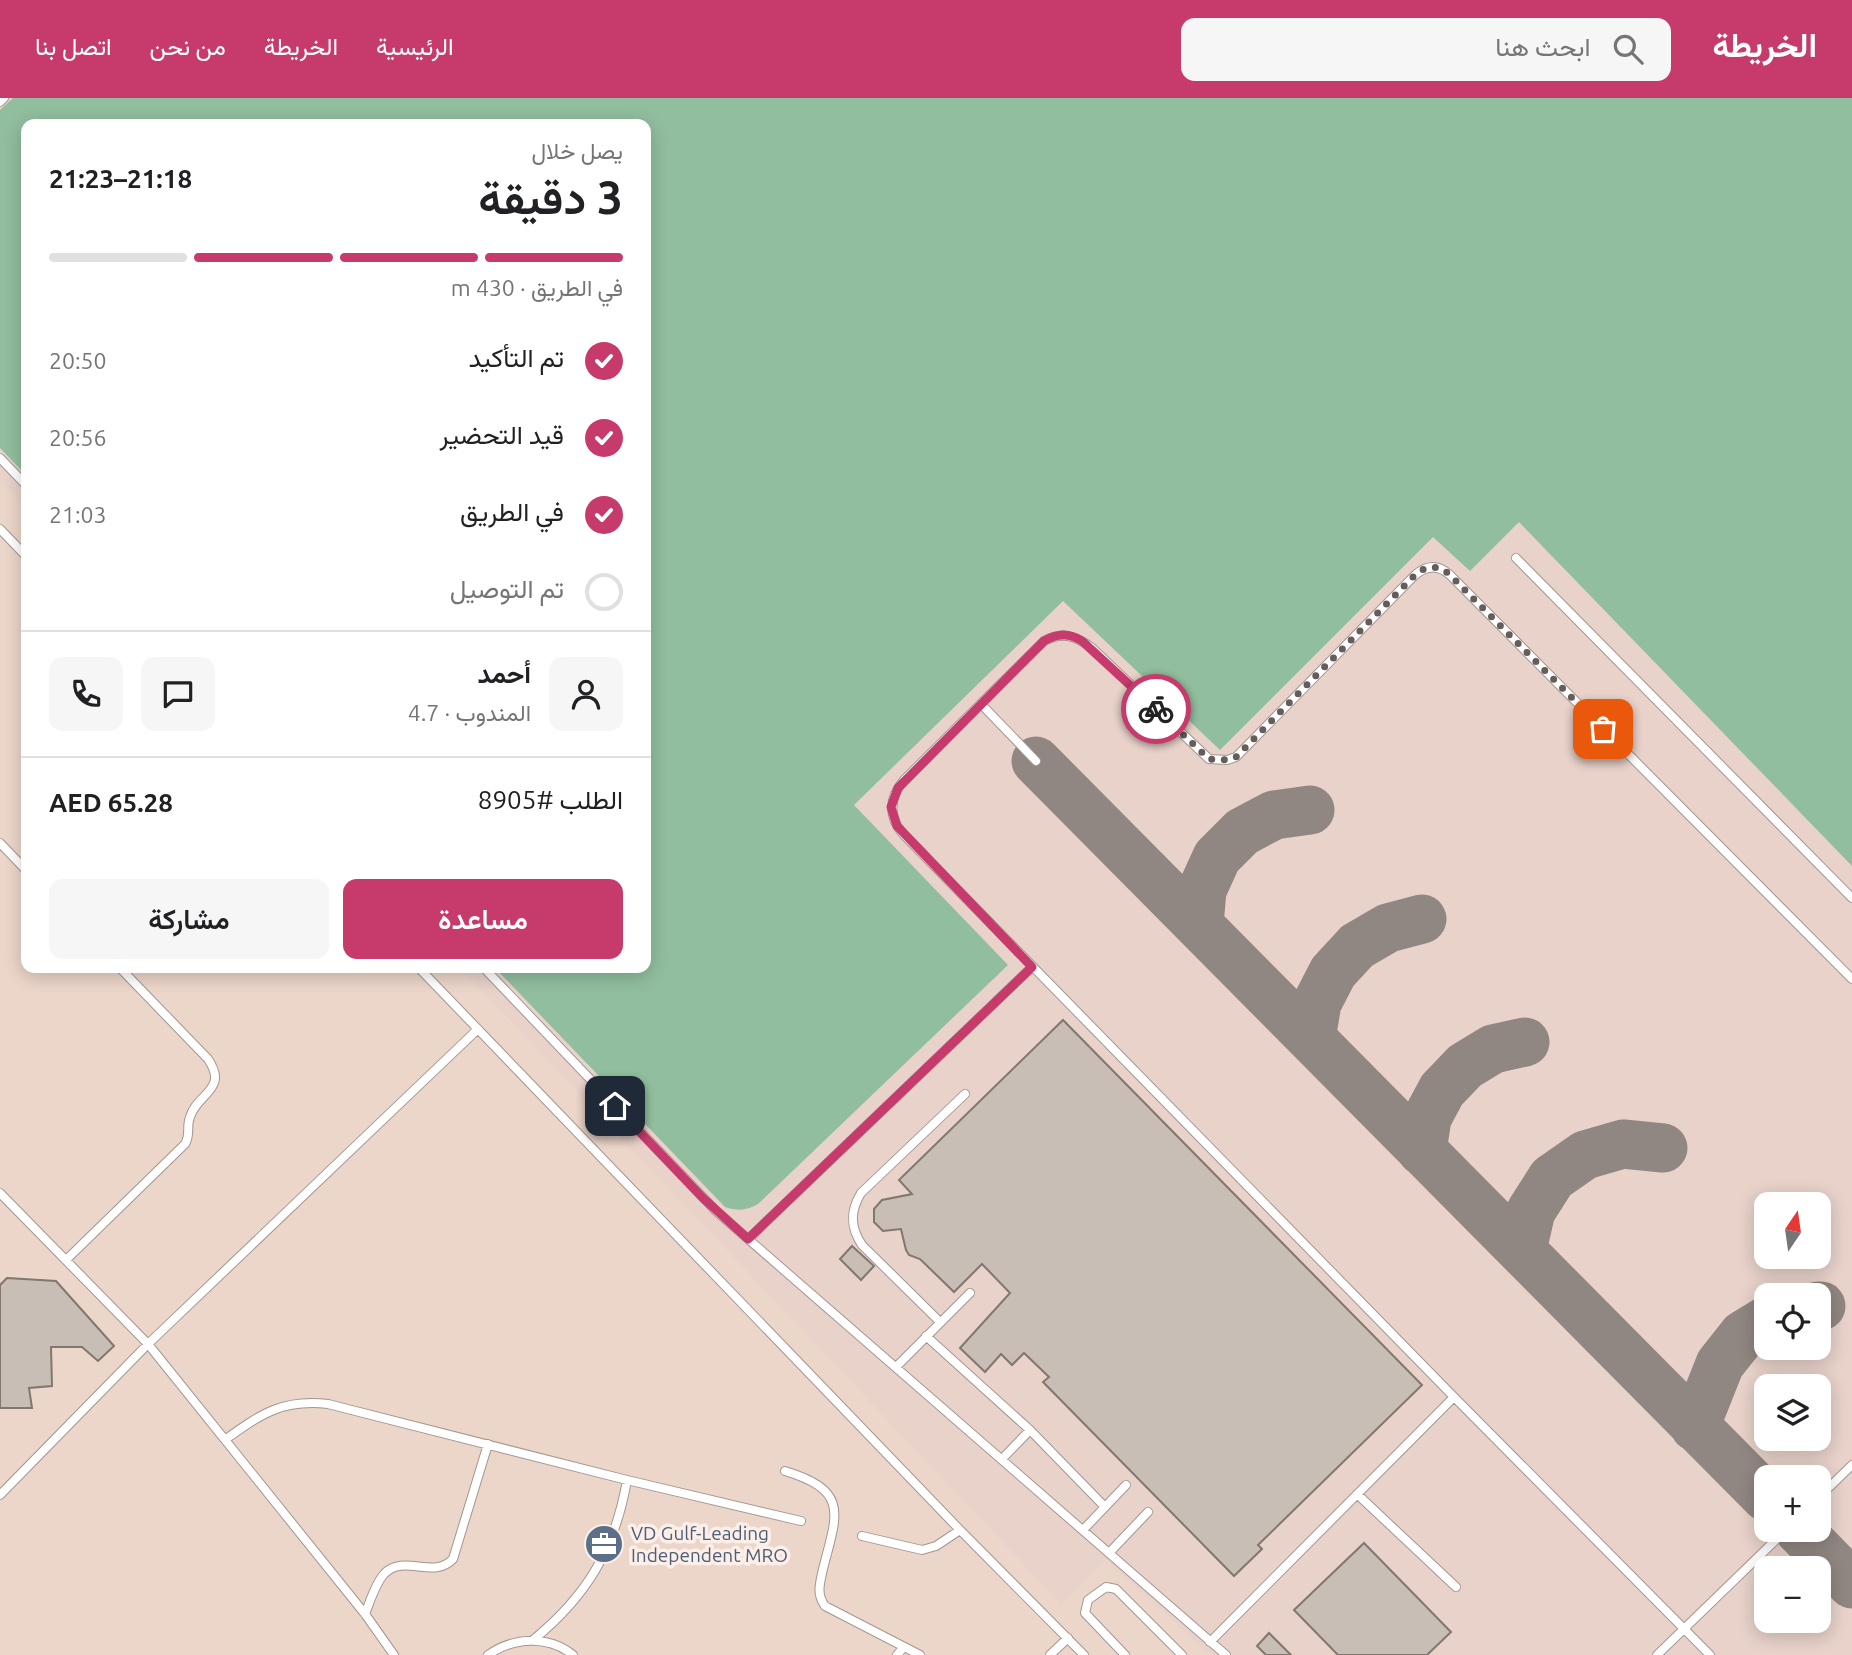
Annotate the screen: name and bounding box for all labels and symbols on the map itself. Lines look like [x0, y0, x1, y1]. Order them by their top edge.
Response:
courier [1121, 674, 1191, 744]
pin [1573, 699, 1633, 759]
pin [585, 1076, 645, 1136]
north arrow [1754, 1192, 1830, 1269]
place label: VD Gulf-Leading Independent MRO [631, 1522, 788, 1566]
office icon: VD Gulf-Leading Independent MRO [583, 1523, 625, 1565]

